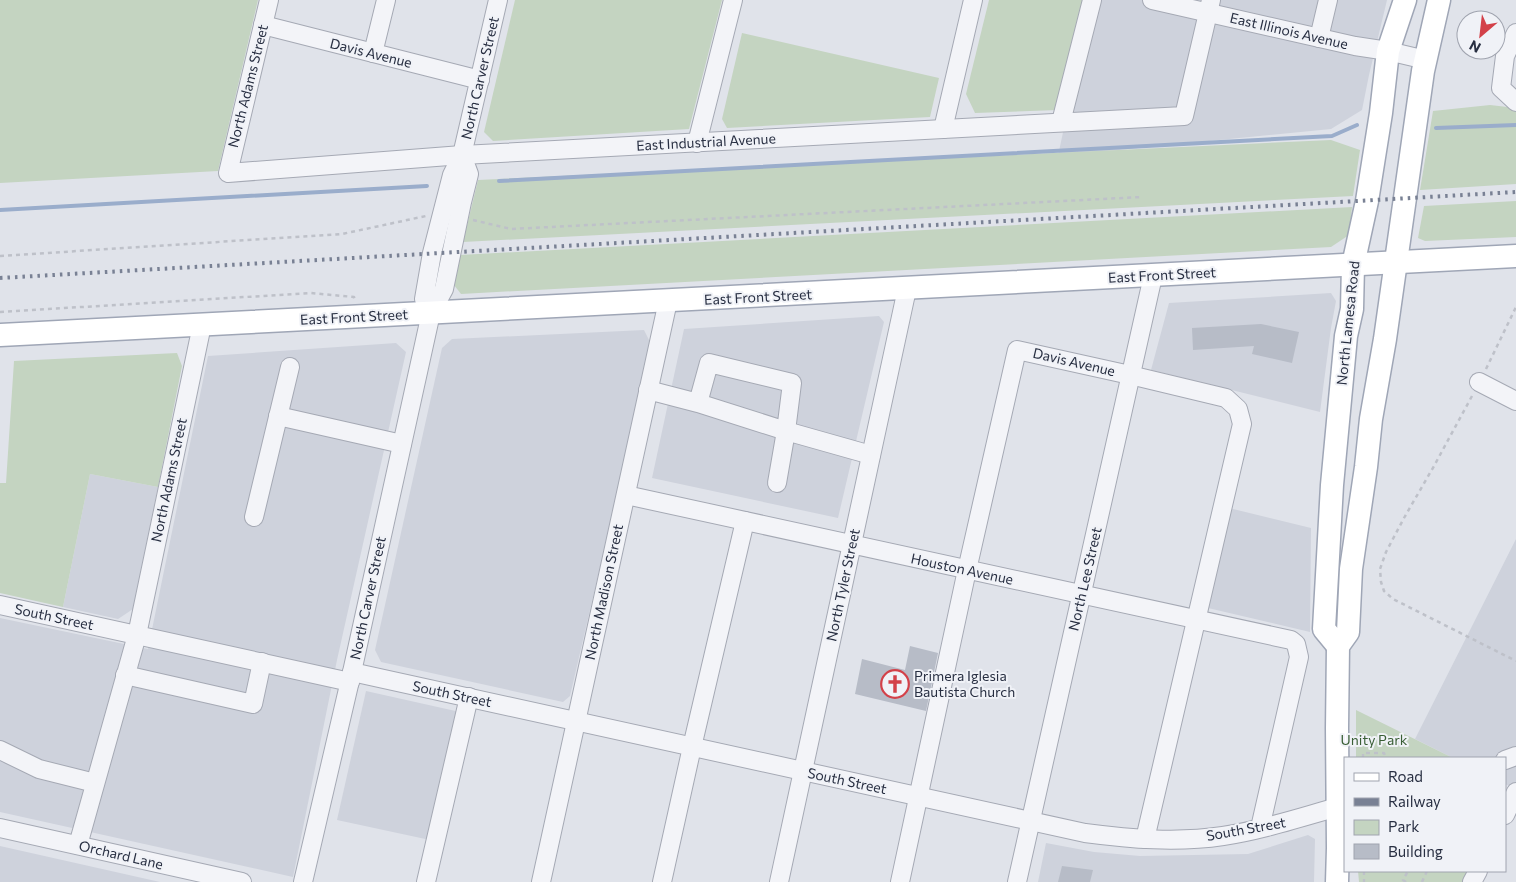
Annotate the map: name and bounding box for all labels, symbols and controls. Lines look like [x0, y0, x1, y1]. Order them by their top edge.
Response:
street label: East Illinois Avenue [1228, 9, 1350, 52]
north arrow [1456, 10, 1506, 60]
street label: North Carver Street [457, 15, 502, 141]
street label: North Adams Street [224, 22, 271, 149]
street label: Davis Avenue [328, 34, 414, 71]
text: N [1466, 37, 1483, 57]
street label: East Industrial Avenue [636, 129, 776, 154]
street label: North Lamesa Road [1333, 260, 1362, 386]
street label: East Front Street [1108, 263, 1217, 286]
street label: East Front Street [704, 285, 813, 308]
street label: East Front Street [300, 305, 409, 328]
street label: Davis Avenue [1031, 344, 1117, 379]
street label: North Adams Street [147, 416, 190, 544]
street label: North Madison Street [581, 522, 626, 661]
street label: North Lee Street [1064, 525, 1105, 632]
street label: North Tyler Street [822, 527, 863, 643]
street label: North Carver Street [346, 534, 389, 661]
street label: Houston Avenue [909, 549, 1015, 588]
street label: South Street [13, 600, 95, 633]
place label: Primera Iglesia Bautista Church [914, 667, 1015, 700]
church icon: Primera Iglesia Bautista Church [880, 669, 910, 699]
street label: South Street [411, 677, 493, 710]
park label: Unity Park [1341, 731, 1408, 748]
legend [1344, 757, 1506, 872]
street label: South Street [806, 764, 888, 797]
text: Road [1388, 767, 1423, 785]
text: Railway [1388, 792, 1441, 810]
street label: South Street [1205, 813, 1287, 844]
text: Park [1388, 817, 1419, 835]
street label: Orchard Lane [77, 837, 165, 872]
text: Building [1388, 842, 1443, 860]

